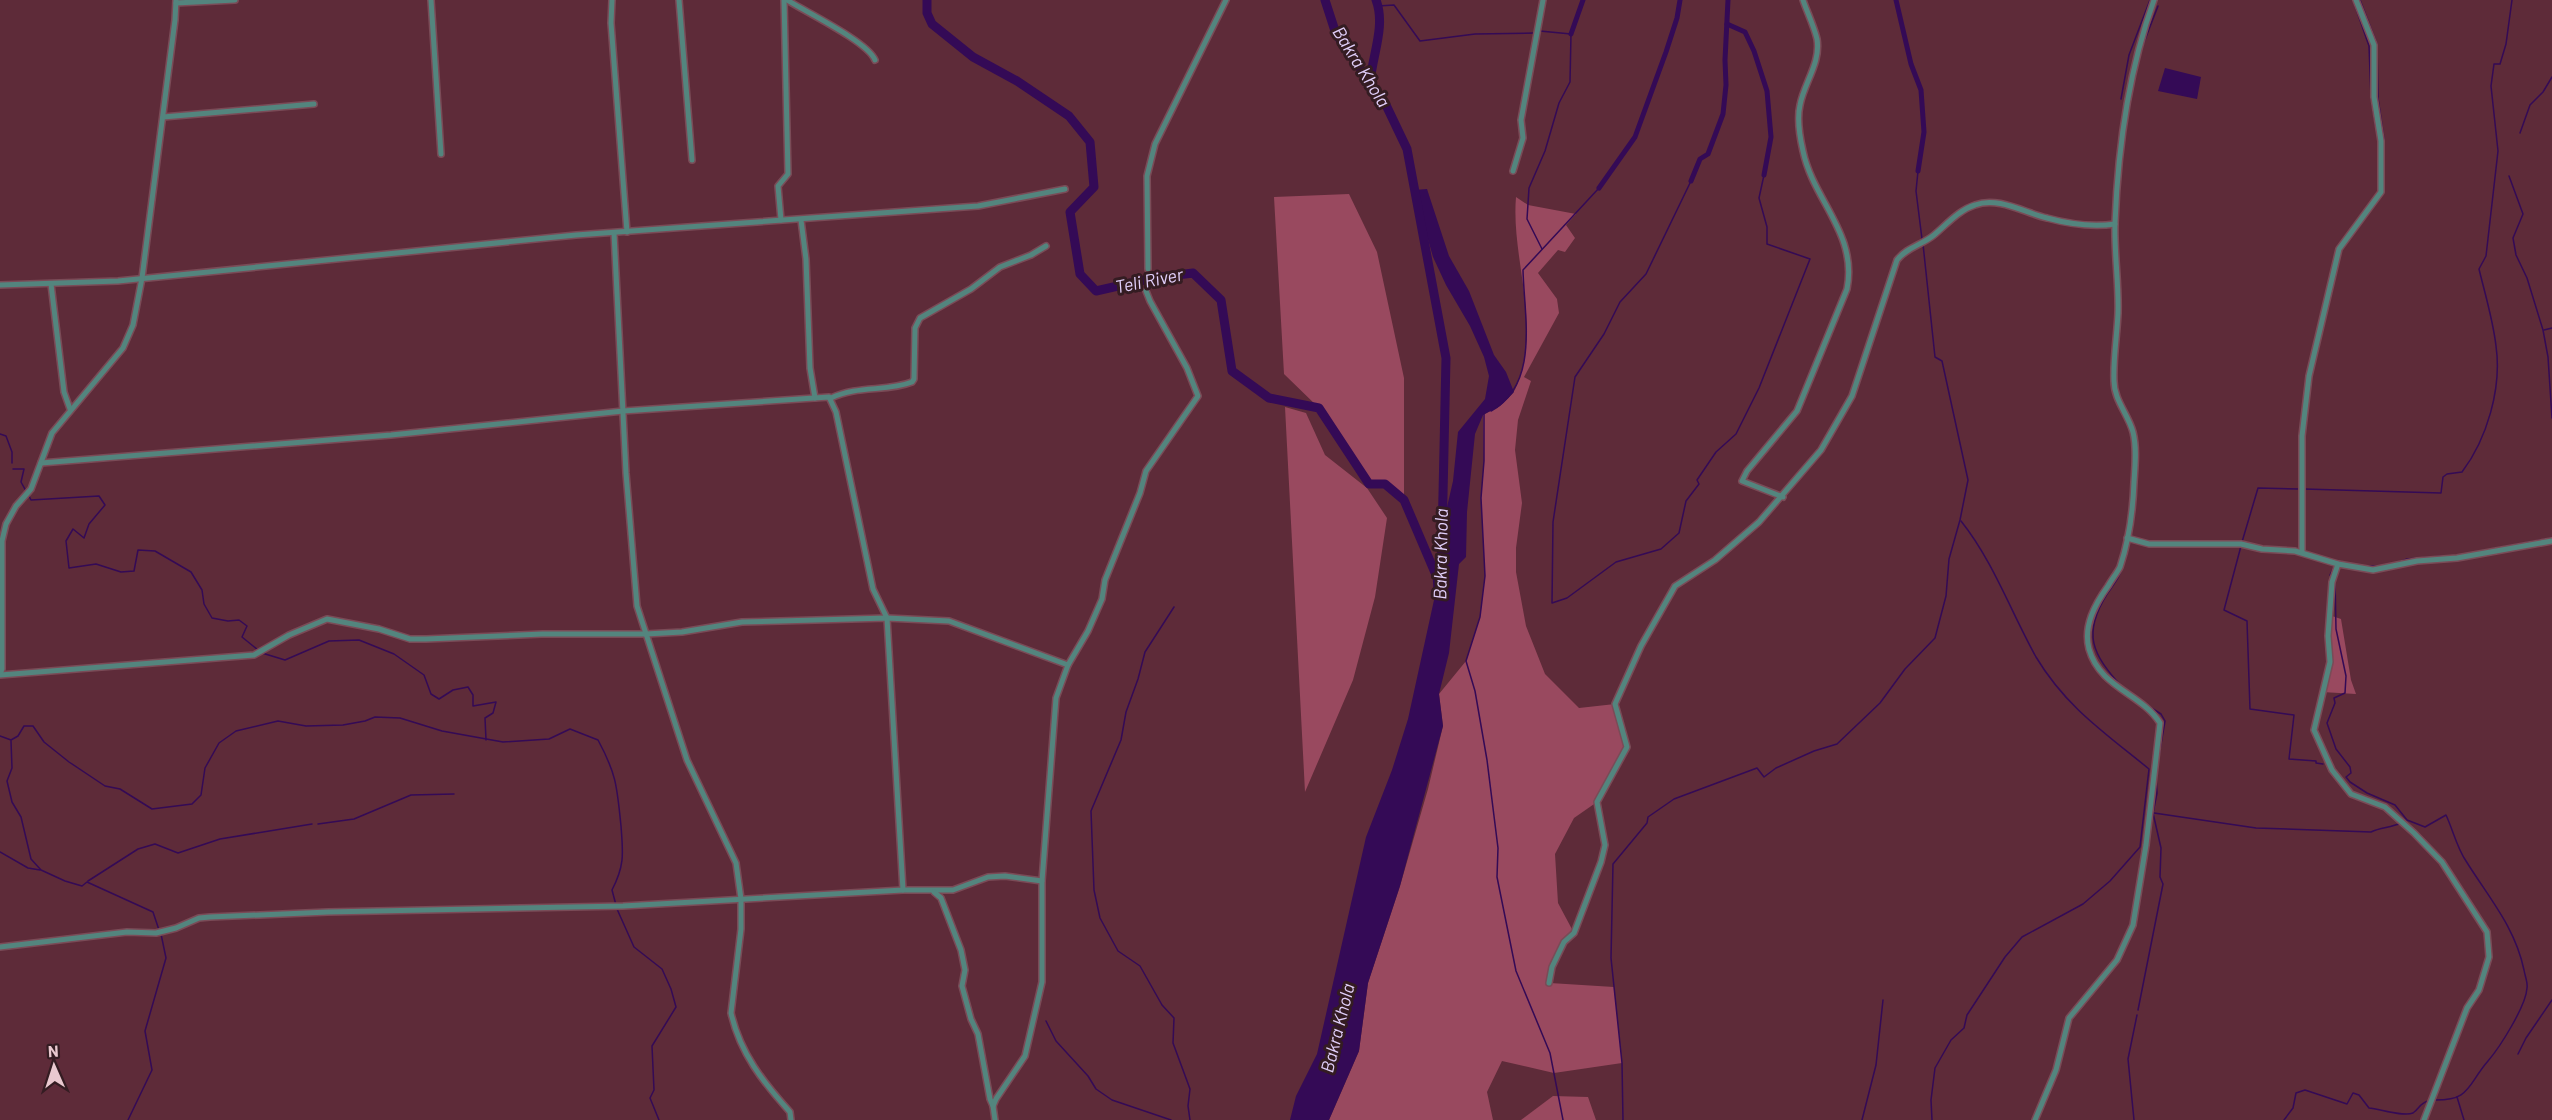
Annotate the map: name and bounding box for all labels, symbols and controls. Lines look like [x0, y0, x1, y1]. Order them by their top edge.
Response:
water label: Bakra Khola [1328, 22, 1395, 111]
water label: Teli River [1113, 263, 1185, 297]
water label: Bakra Khola [1428, 508, 1452, 600]
water label: Bakra Khola [1315, 981, 1359, 1075]
north arrow [24, 1036, 84, 1096]
text: N [47, 1041, 59, 1060]

